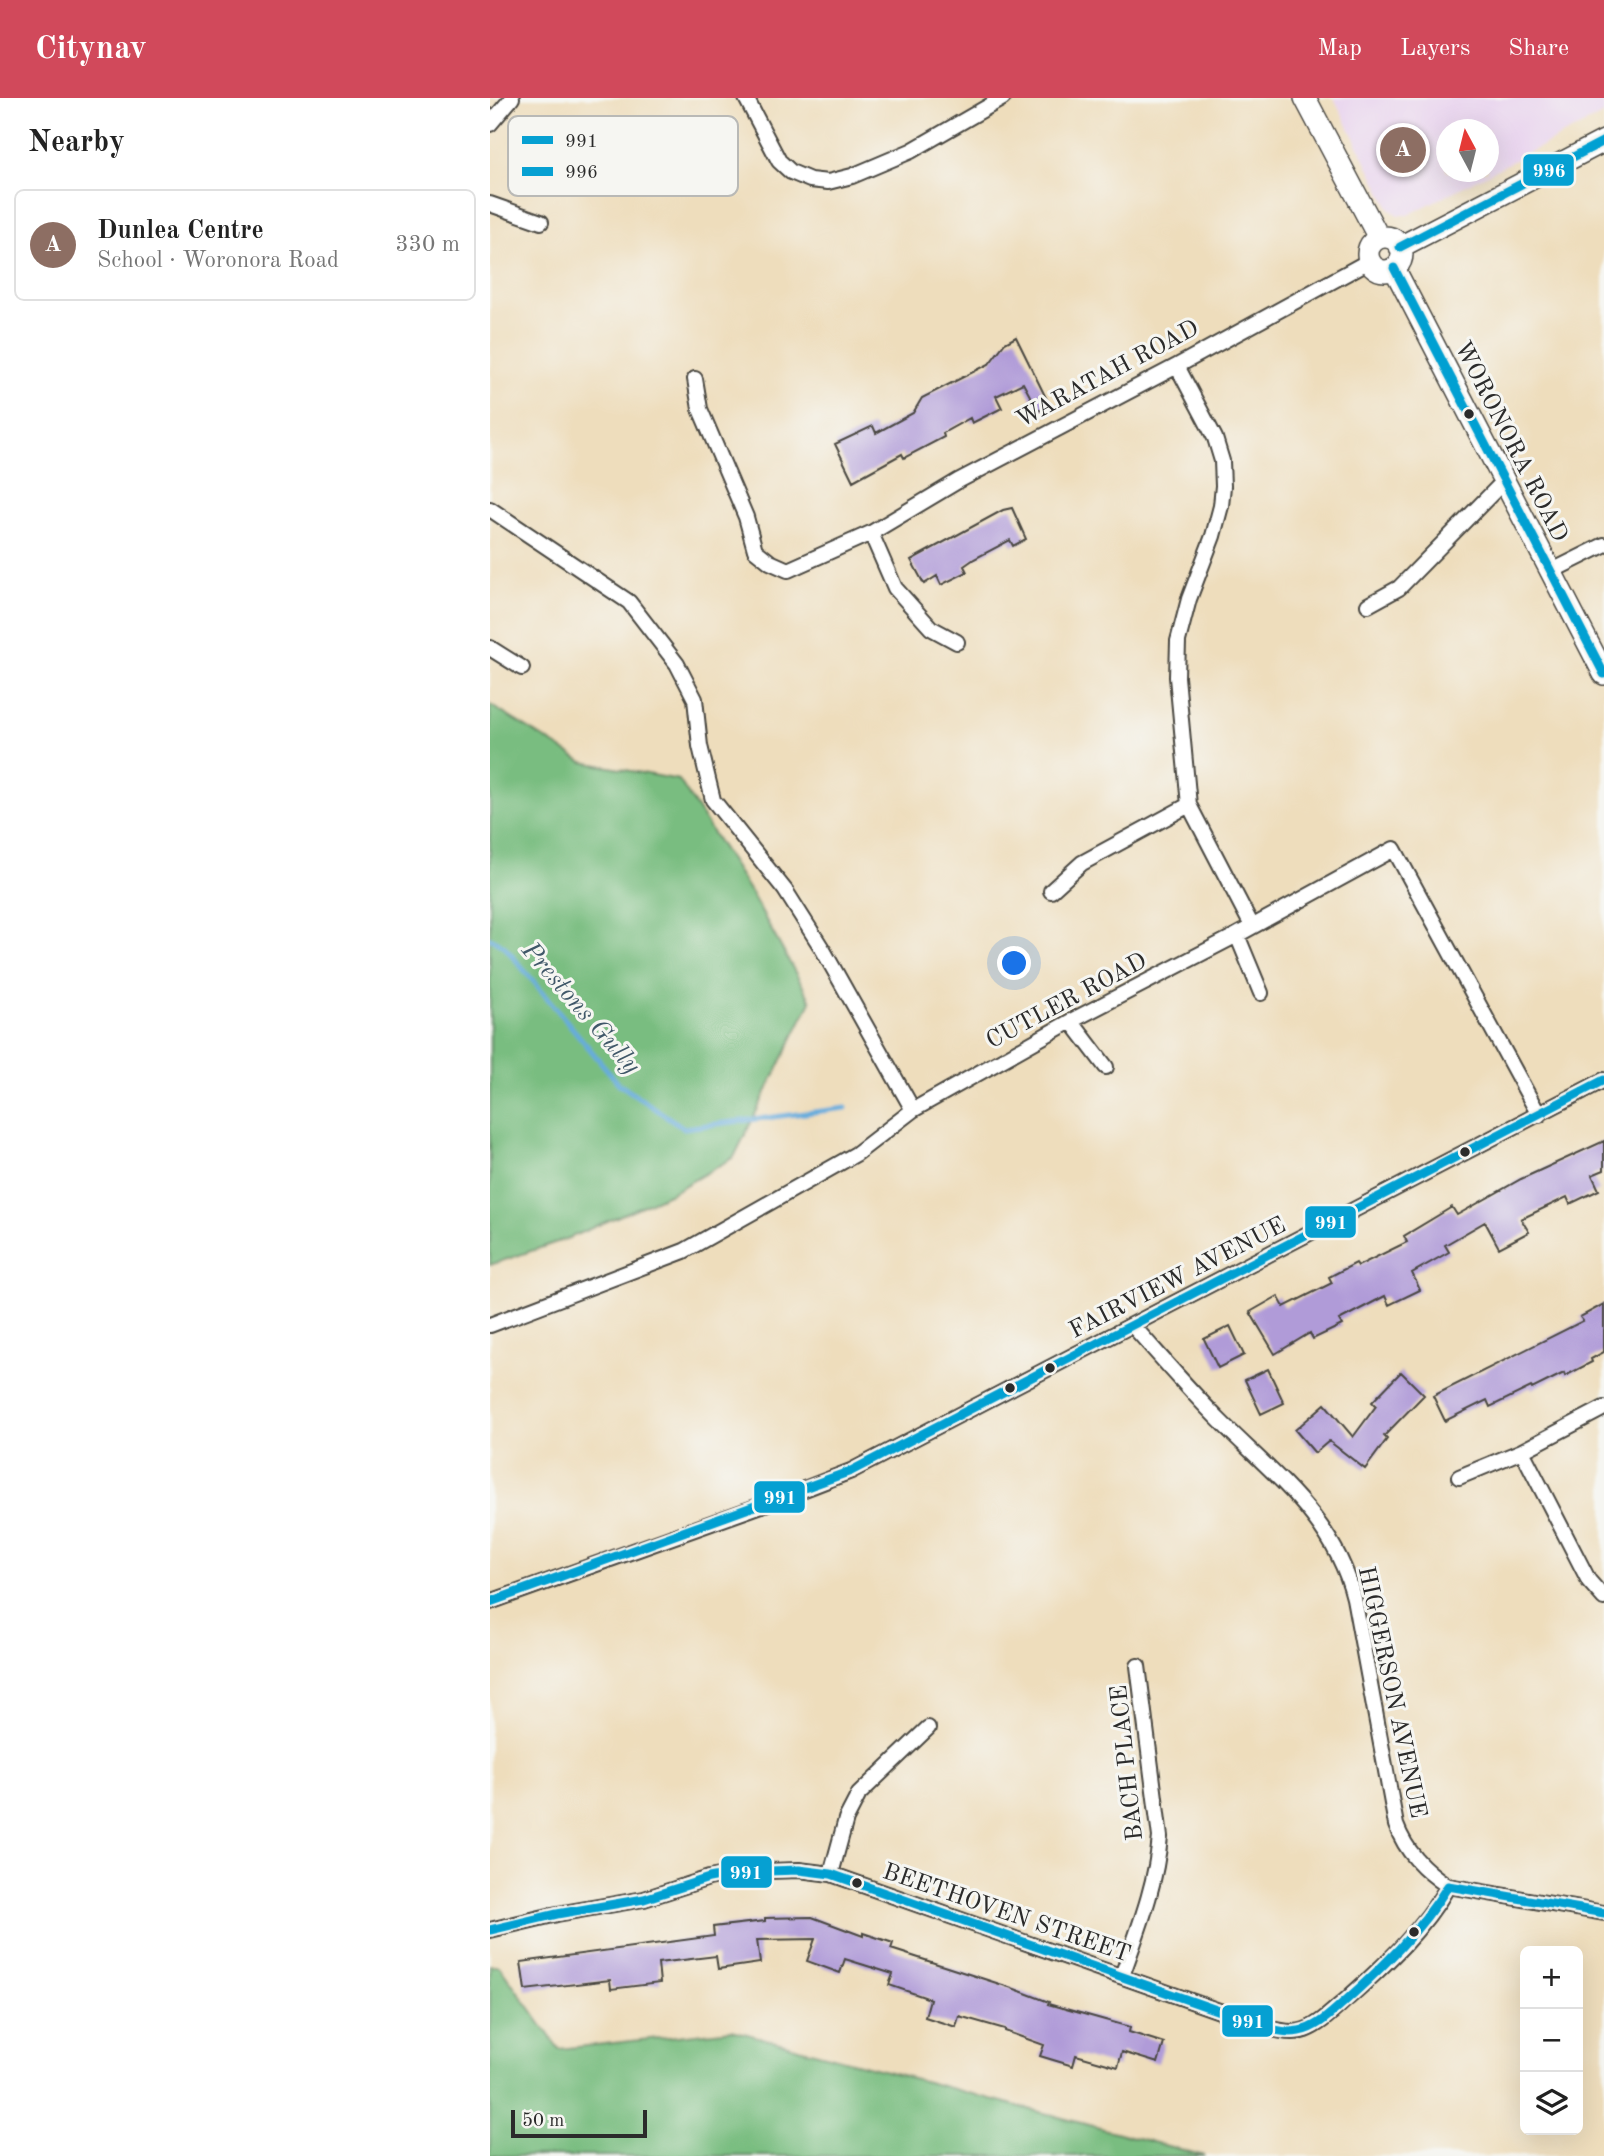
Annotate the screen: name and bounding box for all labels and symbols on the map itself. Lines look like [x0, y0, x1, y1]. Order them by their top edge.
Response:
legend [508, 116, 738, 196]
north arrow [1436, 119, 1499, 182]
pin: A [1380, 124, 1426, 176]
text: 991 [565, 133, 598, 152]
line badge: 996 [1522, 153, 1575, 187]
text: 996 [1532, 163, 1566, 182]
text: 996 [565, 164, 598, 183]
street label: WARATAH ROAD [1013, 317, 1203, 433]
street label: WORONORA ROAD [1449, 338, 1571, 546]
unlabelled marker [1462, 407, 1476, 421]
water label: Prestons Gully [516, 937, 645, 1080]
your location [997, 946, 1031, 980]
street label: CUTLER ROAD [983, 949, 1151, 1054]
unlabelled marker [1458, 1145, 1472, 1159]
line badge: 991 [1304, 1205, 1357, 1239]
street label: FAIRVIEW AVENUE [1066, 1214, 1290, 1344]
text: 991 [1314, 1215, 1348, 1234]
unlabelled marker [1043, 1361, 1057, 1375]
unlabelled marker [1003, 1381, 1017, 1395]
line badge: 991 [753, 1480, 806, 1514]
text: 991 [763, 1490, 797, 1509]
street label: HIGGERSON AVENUE [1353, 1564, 1429, 1821]
street label: BACH PLACE [1108, 1684, 1148, 1842]
line badge: 991 [720, 1855, 773, 1889]
street label: BEETHOVEN STREET [879, 1860, 1133, 1968]
text: 991 [729, 1865, 763, 1884]
unlabelled marker [850, 1876, 864, 1890]
unlabelled marker [1407, 1925, 1421, 1939]
line badge: 991 [1221, 2004, 1274, 2038]
text: 991 [1231, 2014, 1265, 2033]
scale bar [511, 2107, 648, 2139]

